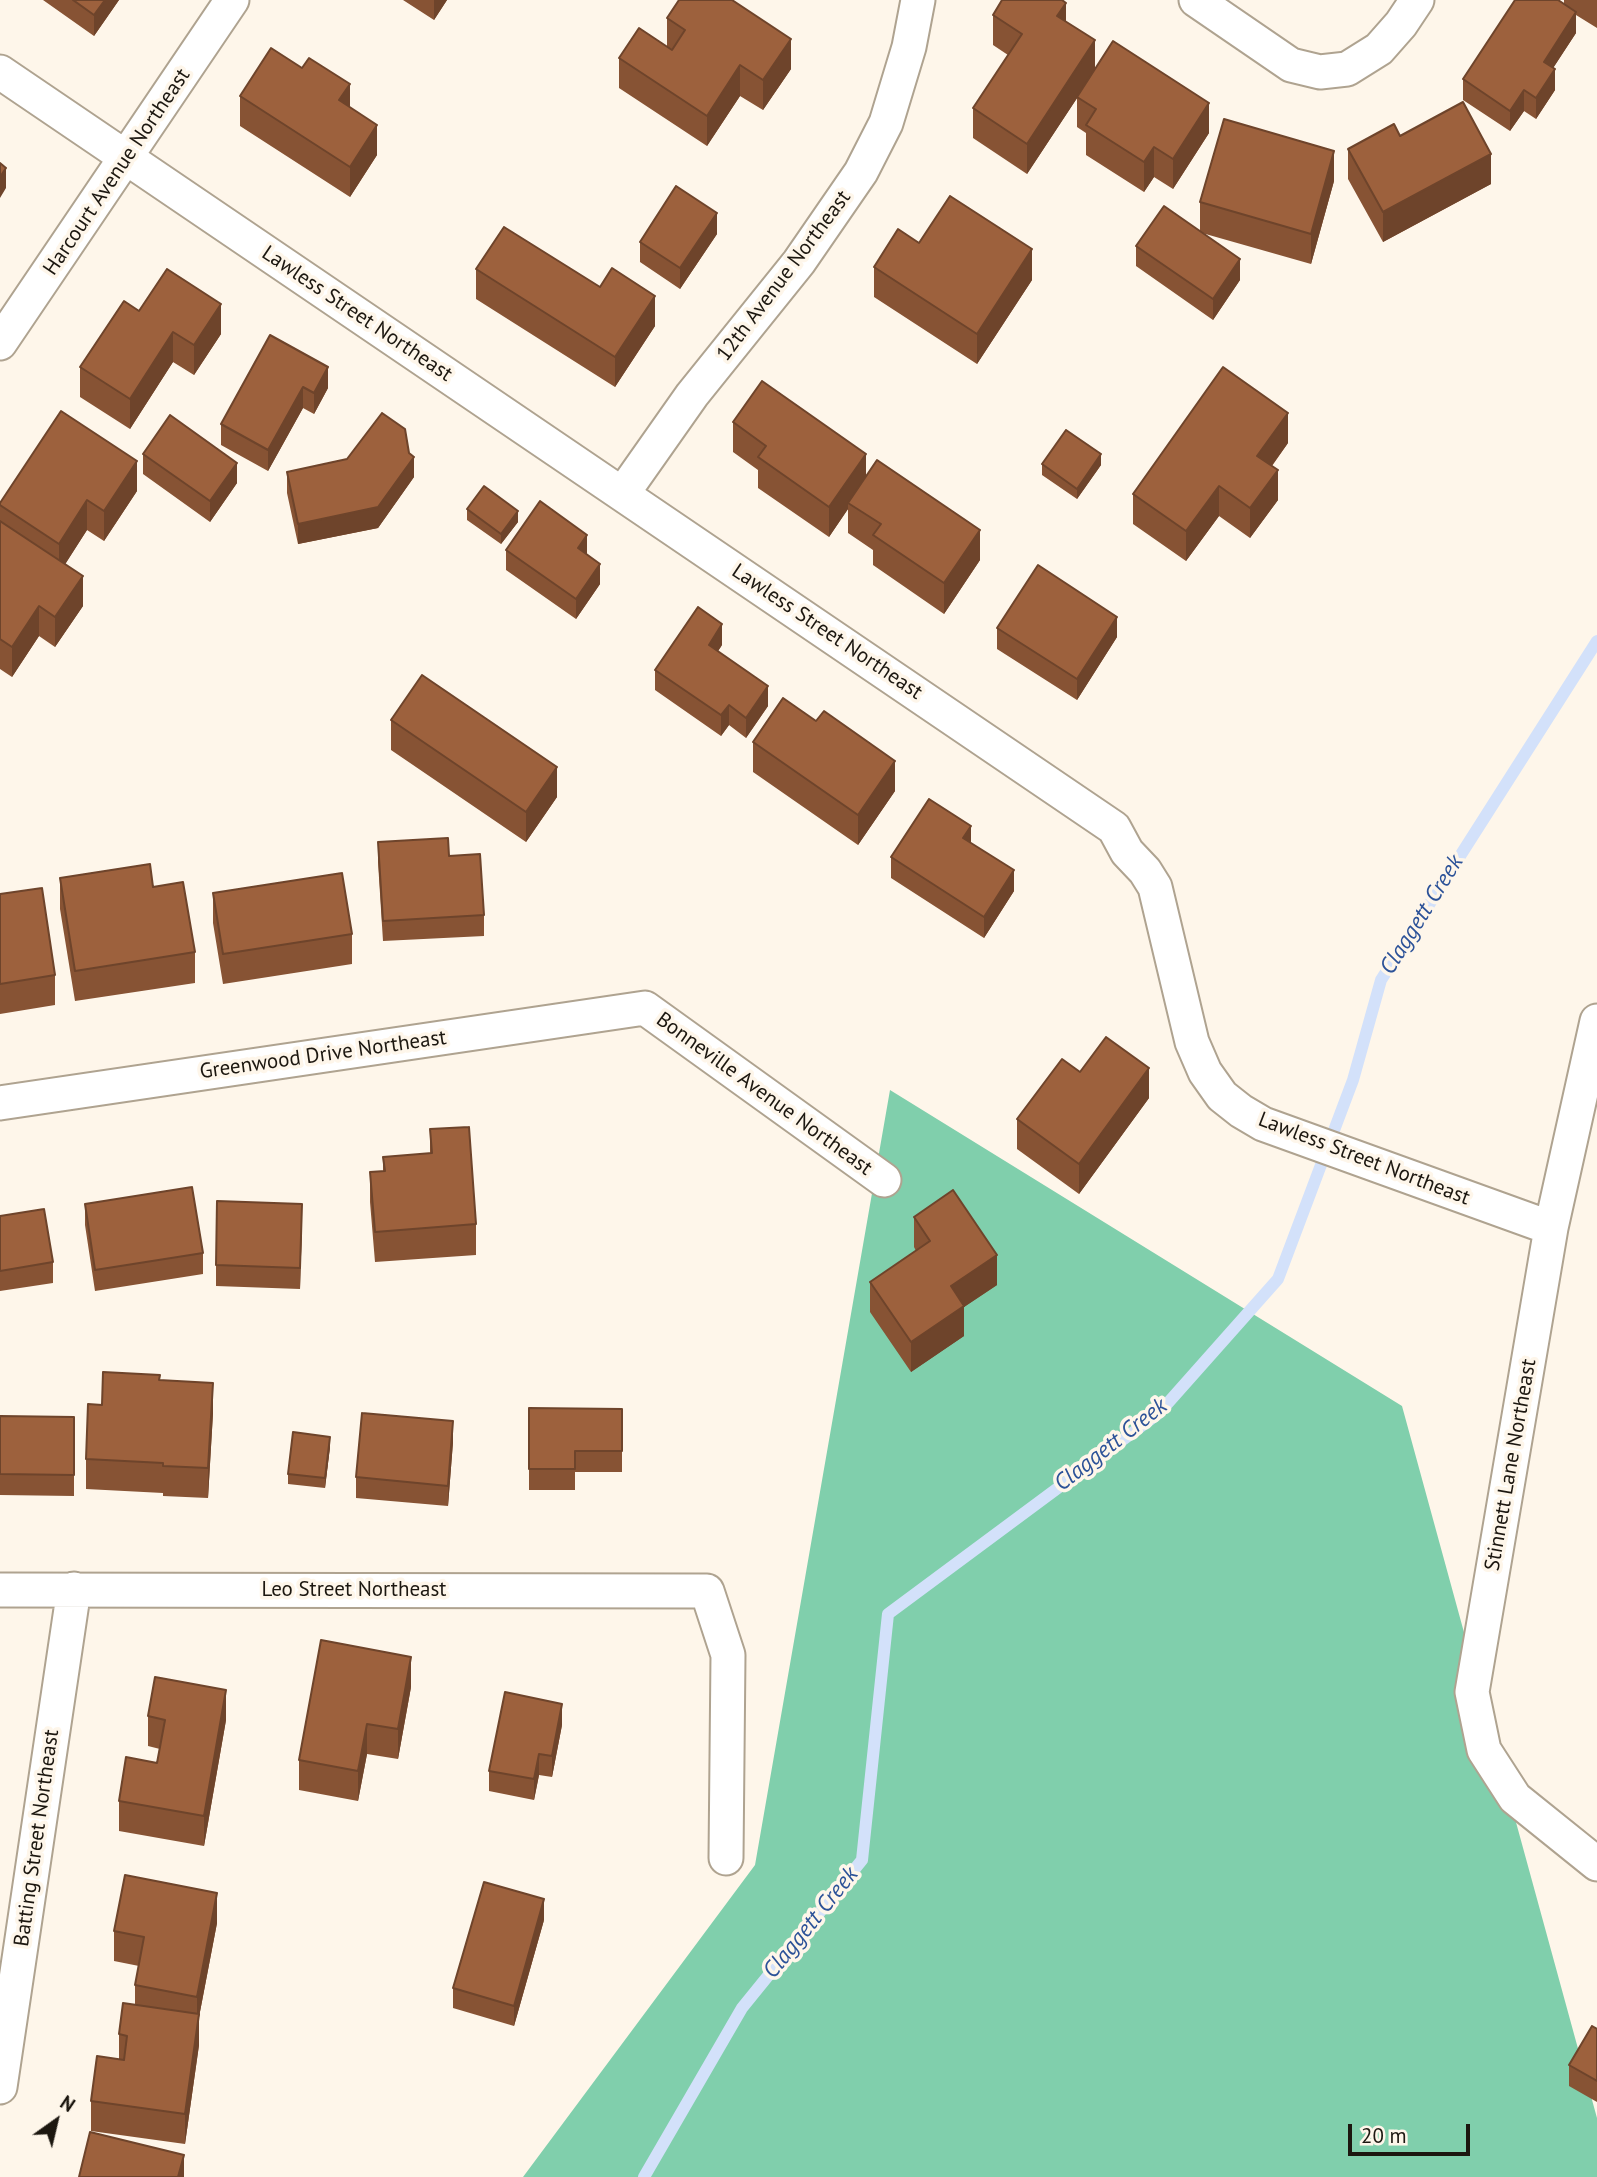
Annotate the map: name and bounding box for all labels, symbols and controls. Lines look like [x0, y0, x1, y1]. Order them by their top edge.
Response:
street label: Harcourt Avenue Northeast [38, 64, 196, 280]
street label: 12th Avenue Northeast [712, 186, 856, 366]
street label: Lawless Street Northeast [257, 241, 457, 387]
street label: Lawless Street Northeast [727, 559, 927, 705]
water label: Claggett Creek [1374, 850, 1470, 980]
street label: Bonneville Avenue Northeast [651, 1007, 877, 1181]
street label: Greenwood Drive Northeast [198, 1025, 448, 1085]
street label: Lawless Street Northeast [1255, 1107, 1473, 1211]
street label: Stinnett Lane Northeast [1480, 1357, 1542, 1573]
water label: Claggett Creek [1049, 1392, 1173, 1498]
street label: Leo Street Northeast [262, 1577, 446, 1603]
street label: Batting Street Northeast [9, 1728, 65, 1948]
water label: Claggett Creek [758, 1862, 864, 1984]
north arrow [21, 2086, 91, 2156]
text: N [56, 2090, 80, 2117]
scale bar [1352, 2110, 1474, 2154]
text: 20 m [1361, 2122, 1407, 2149]

